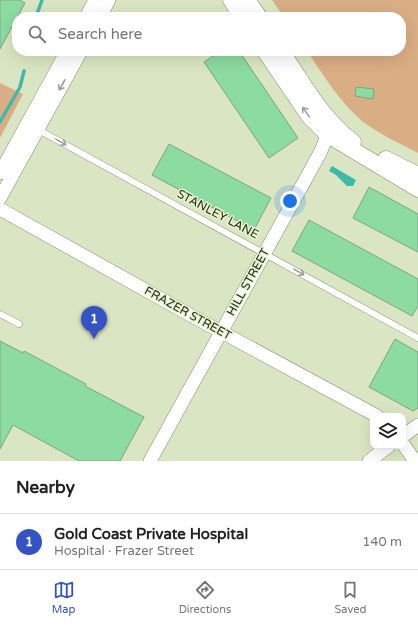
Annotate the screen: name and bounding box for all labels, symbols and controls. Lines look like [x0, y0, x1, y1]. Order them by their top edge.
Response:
search box [12, 12, 406, 56]
icon: search [26, 23, 48, 45]
text: Search here [58, 25, 142, 43]
one-way arrow [57, 79, 65, 91]
one-way arrow [302, 106, 310, 117]
one-way arrow [55, 139, 67, 146]
street label: STANLEY LANE [175, 187, 261, 242]
your location [280, 191, 300, 211]
street label: HILL STREET [224, 245, 273, 318]
one-way arrow [293, 268, 305, 276]
street label: FRAZER STREET [142, 283, 234, 343]
pin: 1 [81, 306, 107, 339]
map controls [370, 413, 406, 449]
button: layers [370, 413, 406, 449]
text: Nearby [16, 477, 75, 498]
text: Gold Coast Private Hospital [54, 525, 248, 543]
text: 1 [25, 534, 33, 550]
text: 140 m [362, 534, 402, 550]
text: Hospital · Frazer Street [54, 543, 194, 559]
tab: Map [52, 579, 75, 616]
tab: Directions [179, 579, 231, 616]
tab: Saved [335, 579, 366, 616]

